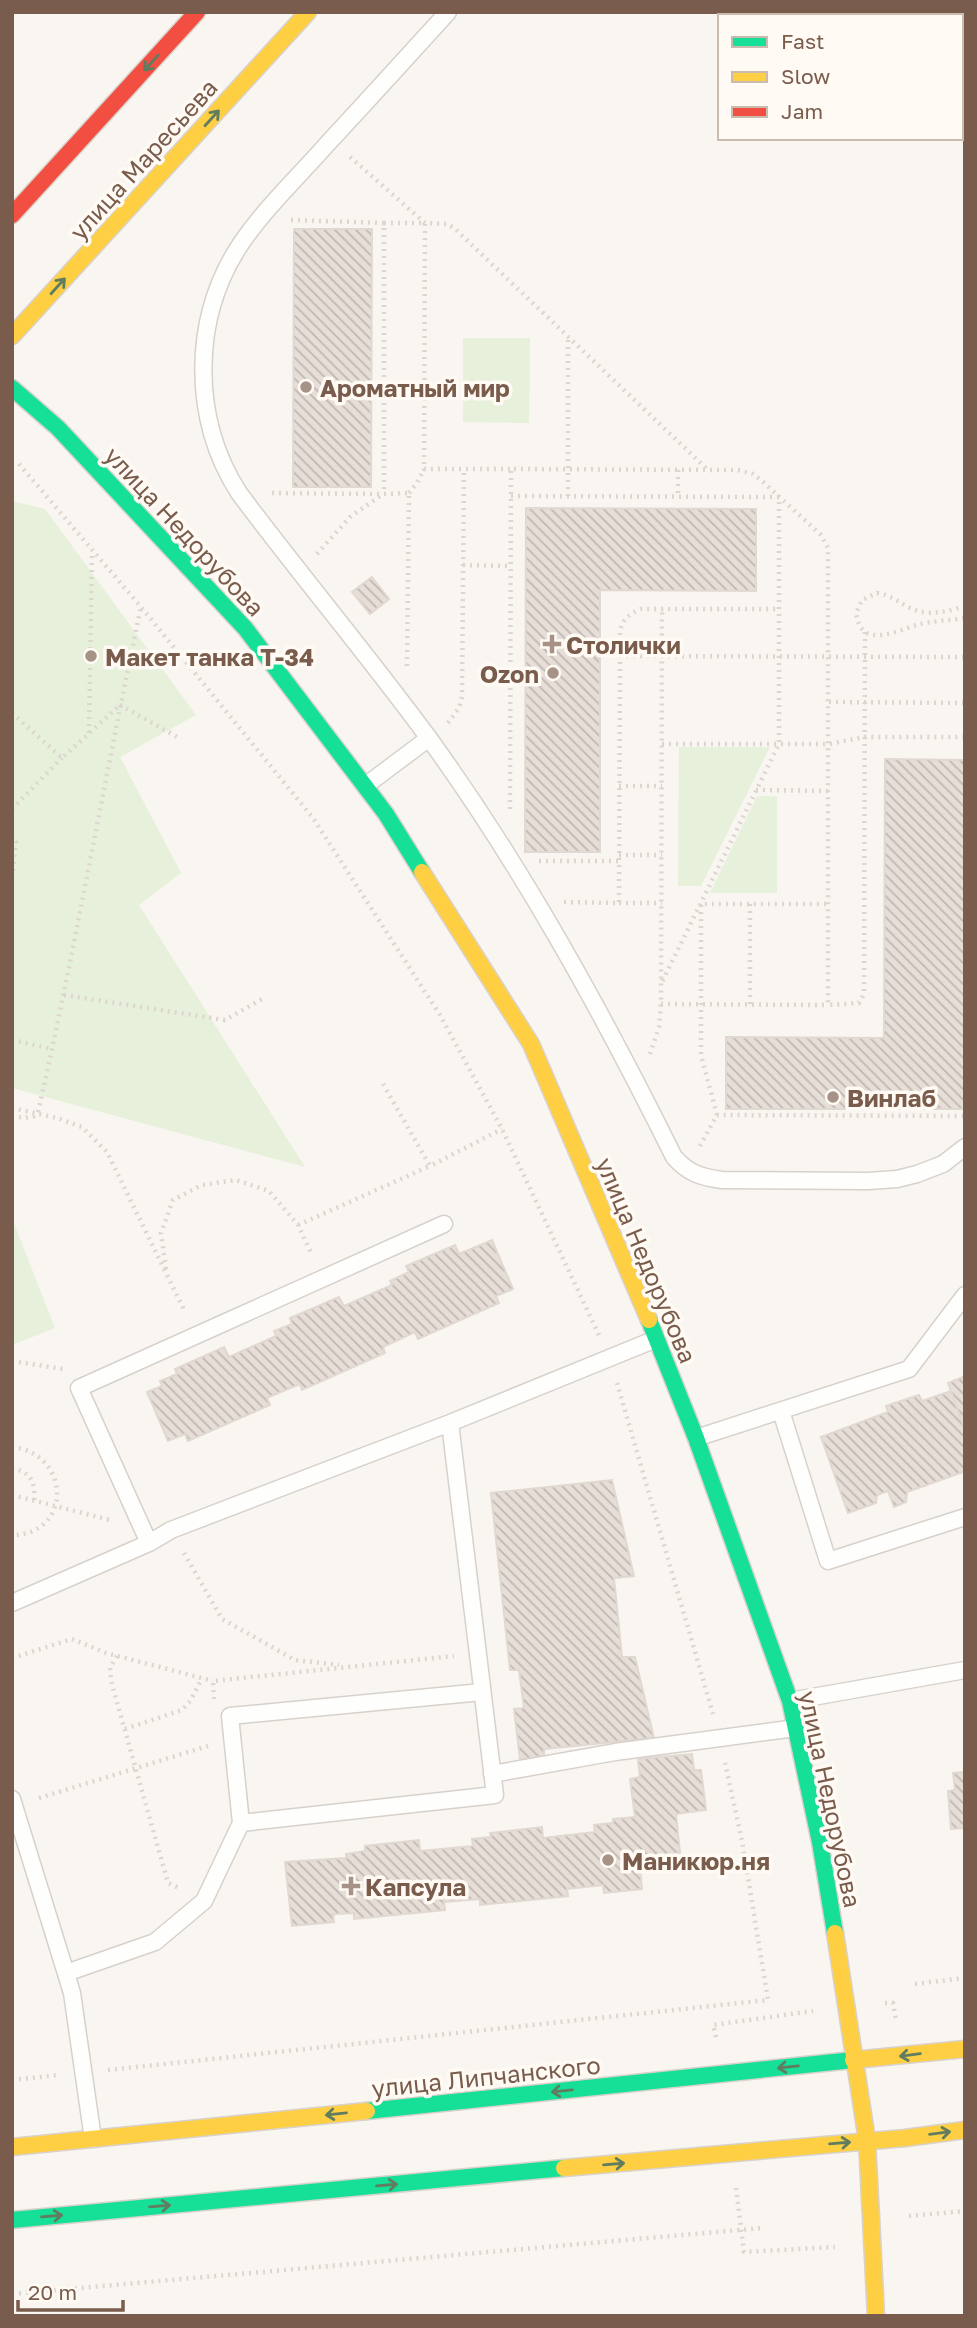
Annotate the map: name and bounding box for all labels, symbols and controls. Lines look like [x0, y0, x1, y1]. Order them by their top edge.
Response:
legend [718, 14, 963, 140]
text: Fast [781, 28, 824, 54]
one-way arrow [143, 54, 159, 72]
text: Slow [781, 63, 830, 89]
street label: улица Маресьева [63, 73, 223, 245]
text: Jam [781, 98, 823, 124]
one-way arrow [203, 110, 220, 127]
one-way arrow [50, 278, 67, 295]
place label: Ароматный мир [320, 373, 510, 402]
marker: Ароматный мир [298, 379, 314, 395]
street label: улица Недорубова [99, 440, 271, 622]
place label: Столички [566, 630, 681, 659]
marker: Столички [544, 636, 560, 652]
place label: Макет танка Т-34 [105, 642, 314, 671]
marker: Макет танка Т-34 [83, 648, 99, 664]
place label: Ozon [480, 659, 539, 688]
marker: Ozon [545, 665, 561, 681]
place label: Винлаб [847, 1083, 936, 1112]
marker: Винлаб [825, 1089, 841, 1105]
street label: улица Недорубова [591, 1153, 703, 1367]
street label: улица Недорубова [794, 1688, 868, 1910]
place label: Маникюр.ня [622, 1846, 770, 1875]
marker: Маникюр.ня [600, 1852, 616, 1868]
place label: Капсула [365, 1872, 466, 1901]
marker: Капсула [343, 1878, 359, 1894]
one-way arrow [900, 2049, 922, 2062]
street label: улица Липчанского [370, 2050, 602, 2102]
one-way arrow [777, 2060, 800, 2073]
one-way arrow [551, 2084, 574, 2097]
one-way arrow [325, 2108, 347, 2121]
one-way arrow [928, 2126, 951, 2139]
one-way arrow [828, 2136, 851, 2149]
one-way arrow [602, 2157, 624, 2170]
one-way arrow [375, 2178, 398, 2191]
one-way arrow [149, 2199, 171, 2212]
one-way arrow [41, 2209, 63, 2222]
scale bar [18, 2268, 122, 2312]
text: 20 m [28, 2279, 77, 2305]

